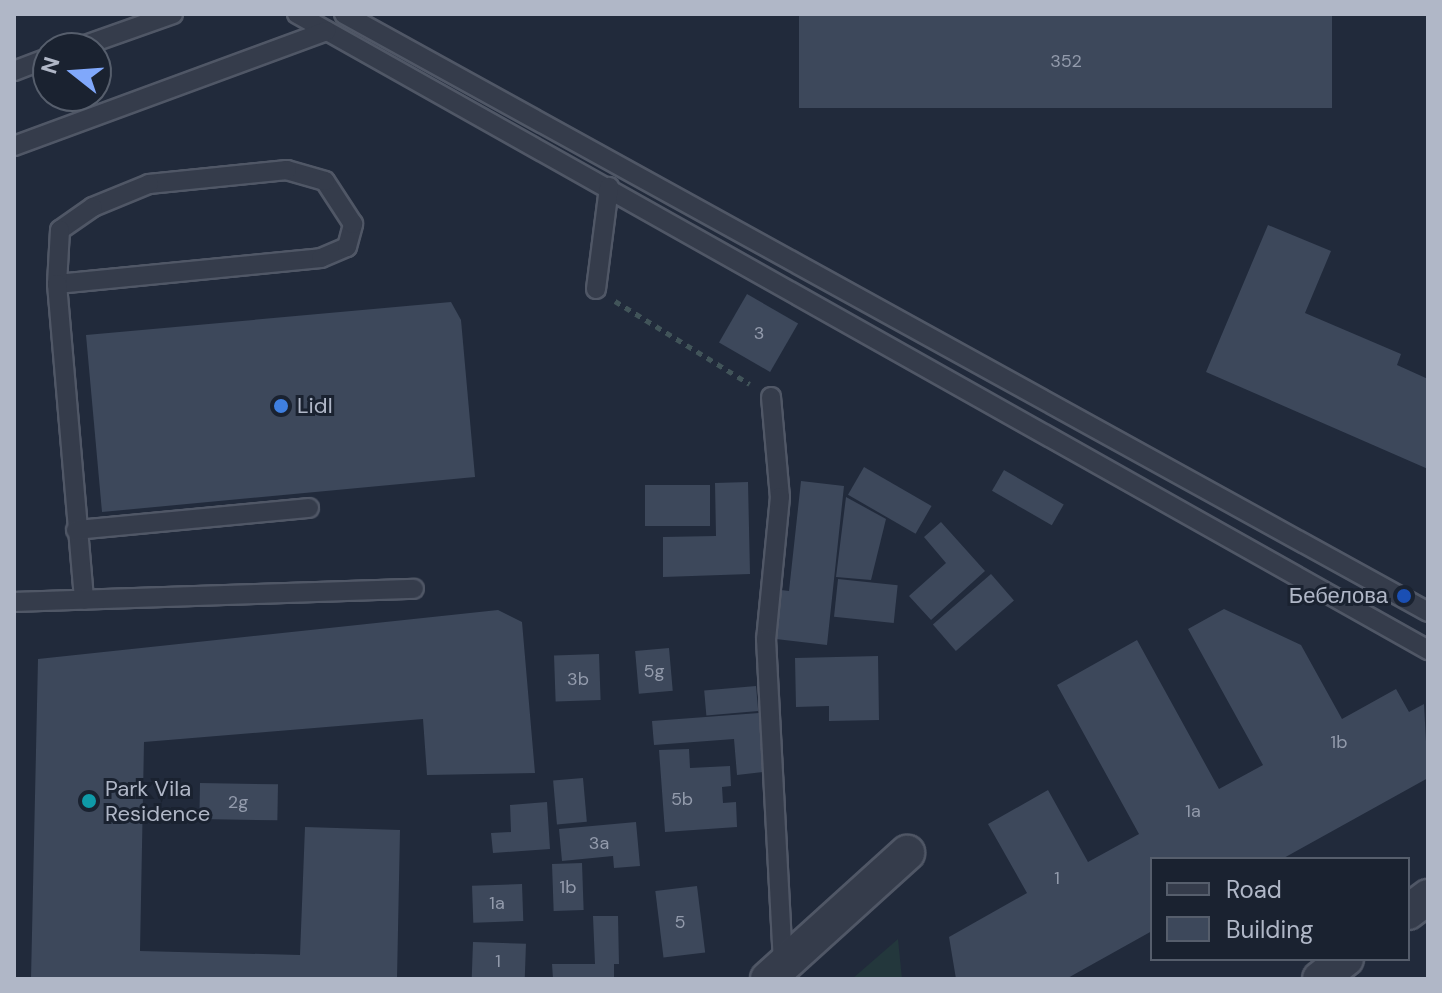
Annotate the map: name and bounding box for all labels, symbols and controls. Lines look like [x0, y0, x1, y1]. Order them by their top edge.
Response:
north arrow [32, 32, 112, 112]
house number: 352 [1050, 50, 1082, 72]
text: N [34, 54, 67, 77]
house number: 3 [754, 322, 764, 344]
place label: Lidl [297, 393, 333, 419]
marker: Lidl [272, 397, 290, 415]
place label: Бебелова [1289, 583, 1388, 609]
marker: Бебелова [1395, 587, 1413, 605]
house number: 5g [644, 660, 664, 682]
house number: 3b [567, 668, 589, 690]
house number: 1b [1331, 731, 1347, 753]
place label: Park Vila Residence [105, 775, 210, 826]
house number: 5b [671, 788, 693, 810]
house number: 2g [228, 791, 248, 813]
marker: Park Vila Residence [80, 792, 98, 810]
house number: 1a [1185, 800, 1201, 822]
house number: 3a [589, 832, 609, 854]
legend [1150, 857, 1410, 961]
house number: 1 [1054, 867, 1060, 889]
text: Road [1226, 874, 1282, 905]
house number: 1b [560, 876, 576, 898]
house number: 1a [489, 892, 505, 914]
house number: 5 [675, 911, 685, 933]
text: Building [1226, 914, 1313, 945]
house number: 1 [495, 950, 501, 972]

